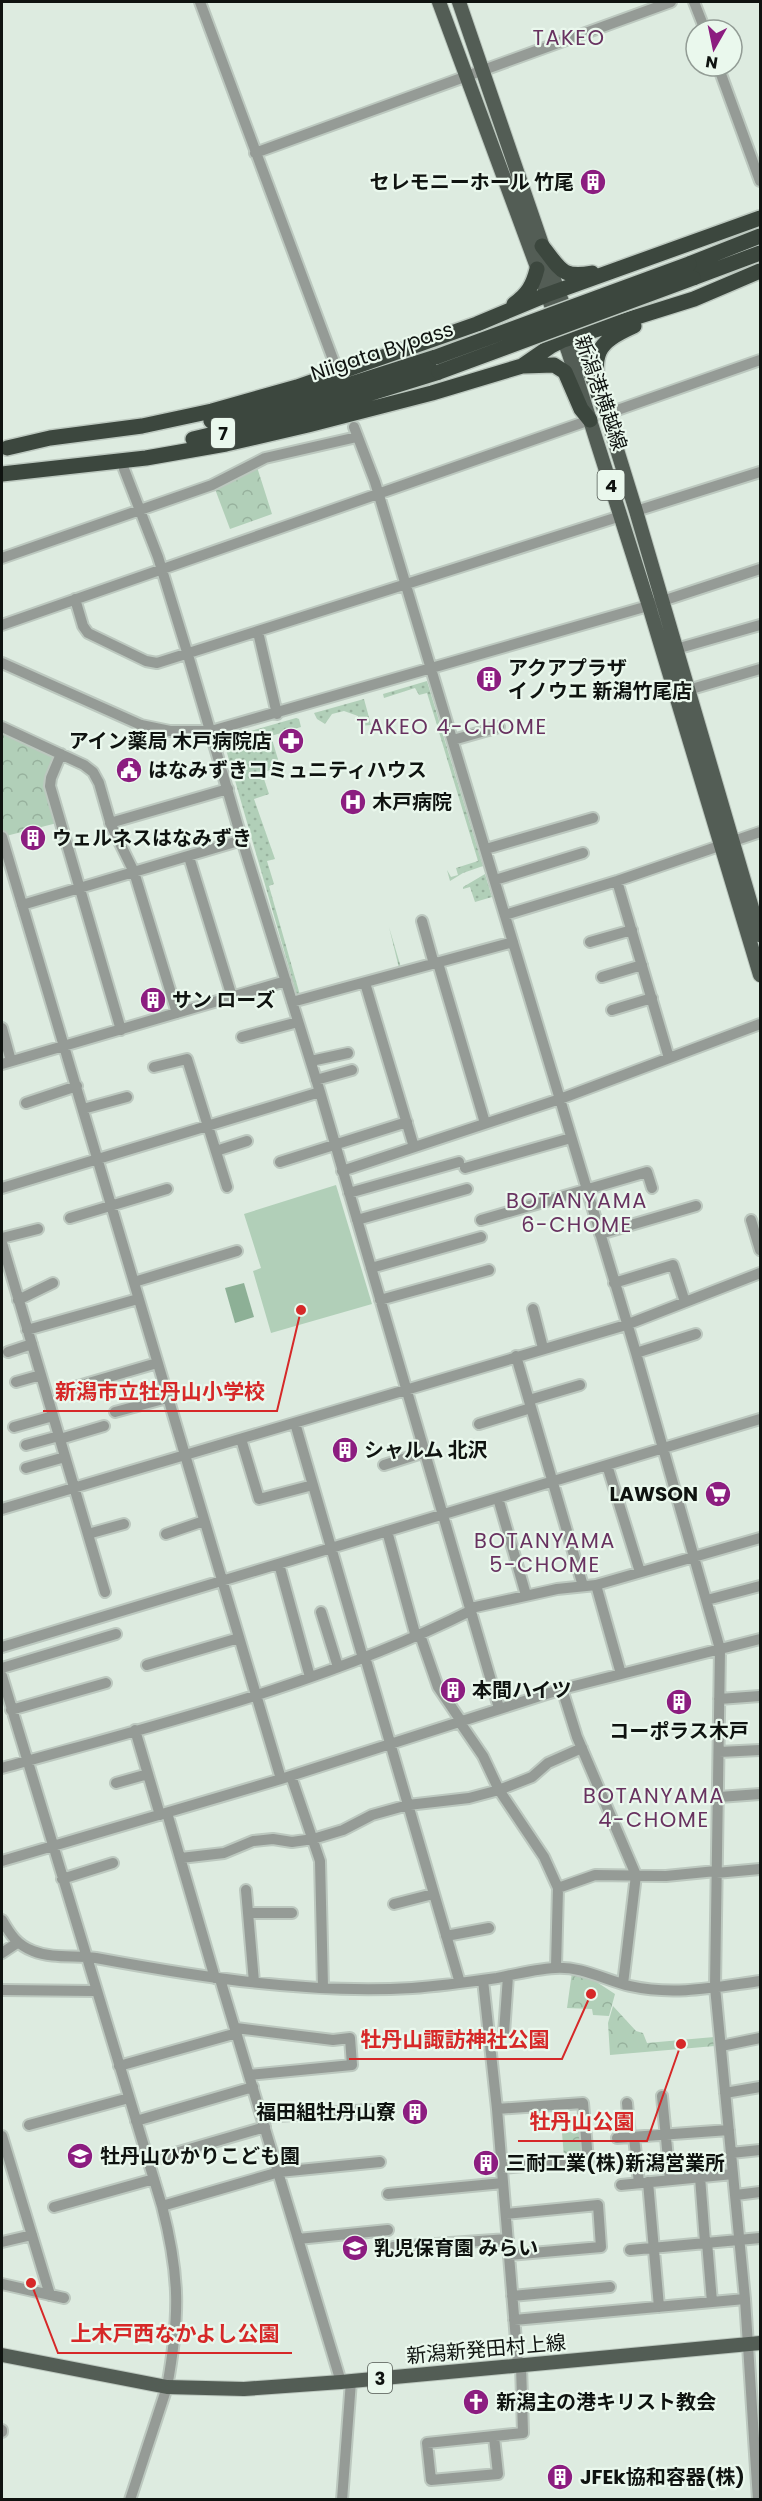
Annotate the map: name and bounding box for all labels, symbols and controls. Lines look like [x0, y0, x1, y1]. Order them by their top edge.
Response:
north arrow [684, 18, 744, 78]
district label: TAKEO [533, 23, 605, 52]
text: N [704, 50, 719, 75]
building icon: セレモニーホール 竹尾 [578, 167, 608, 197]
place label: セレモニーホール 竹尾 [370, 168, 574, 196]
street label: Niigata Bypass [307, 315, 457, 387]
street label: 新潟港横越線 [568, 332, 634, 454]
road number: 7 [211, 418, 235, 448]
road number: 4 [598, 470, 624, 500]
place label: アクアプラザ イノウエ 新潟竹尾店 [508, 654, 692, 705]
building icon: アクアプラザ イノウエ 新潟竹尾店 [474, 664, 504, 694]
district label: TAKEO 4-CHOME [356, 712, 548, 741]
pharmacy icon: アイン薬局 木戸病院店 [276, 726, 306, 756]
place label: アイン薬局 木戸病院店 [69, 727, 272, 755]
public building icon: はなみずきコミュニティハウス [114, 755, 144, 785]
place label: はなみずきコミュニティハウス [148, 756, 427, 784]
hospital icon: 木戸病院 [338, 787, 368, 817]
place label: 木戸病院 [372, 788, 452, 816]
building icon: ウェルネスはなみずき [18, 823, 48, 853]
place label: ウェルネスはなみずき [52, 824, 252, 852]
building icon: サン ローズ [138, 985, 168, 1015]
place label: サン ローズ [172, 986, 275, 1014]
district label: BOTANYAMA 6-CHOME [506, 1186, 648, 1239]
callout: 新潟市立牡丹山小学校 [43, 1372, 277, 1411]
text: 新潟市立牡丹山小学校 [55, 1377, 265, 1406]
building icon: シャルム 北沢 [330, 1435, 360, 1465]
place label: シャルム 北沢 [364, 1436, 488, 1464]
supermarket icon: LAWSON [703, 1479, 733, 1509]
place label: LAWSON [610, 1480, 698, 1508]
district label: BOTANYAMA 5-CHOME [474, 1526, 616, 1579]
building icon: 本間ハイツ [438, 1675, 468, 1705]
place label: 本間ハイツ [472, 1676, 572, 1704]
building icon: コーポラス木戸 [664, 1687, 694, 1717]
place label: コーポラス木戸 [609, 1717, 749, 1745]
district label: BOTANYAMA 4-CHOME [583, 1781, 725, 1834]
callout: 牡丹山諏訪神社公園 [349, 2020, 562, 2059]
text: 牡丹山諏訪神社公園 [361, 2025, 550, 2054]
building icon: 福田組牡丹山寮 [400, 2097, 430, 2127]
place label: 福田組牡丹山寮 [256, 2098, 396, 2126]
callout: 牡丹山公園 [518, 2102, 647, 2141]
text: 牡丹山公園 [530, 2107, 635, 2136]
school or university icon: 牡丹山ひかりこども園 [65, 2141, 95, 2171]
place label: 牡丹山ひかりこども園 [100, 2142, 300, 2170]
building icon: 三耐工業(株)新潟営業所 [471, 2148, 501, 2178]
place label: 三耐工業(株)新潟営業所 [506, 2149, 725, 2177]
school or university icon: 乳児保育園 みらい [340, 2233, 370, 2263]
place label: 乳児保育園 みらい [374, 2234, 538, 2262]
callout: 上木戸西なかよし公園 [58, 2314, 292, 2353]
text: 上木戸西なかよし公園 [71, 2319, 279, 2348]
street label: 新潟新発田村上線 [405, 2328, 567, 2370]
road number: 3 [368, 2363, 392, 2393]
church icon: 新潟主の港キリスト教会 [461, 2387, 491, 2417]
place label: 新潟主の港キリスト教会 [496, 2388, 716, 2416]
building icon: JFEk協和容器(株) [545, 2462, 575, 2492]
place label: JFEk協和容器(株) [580, 2463, 745, 2491]

